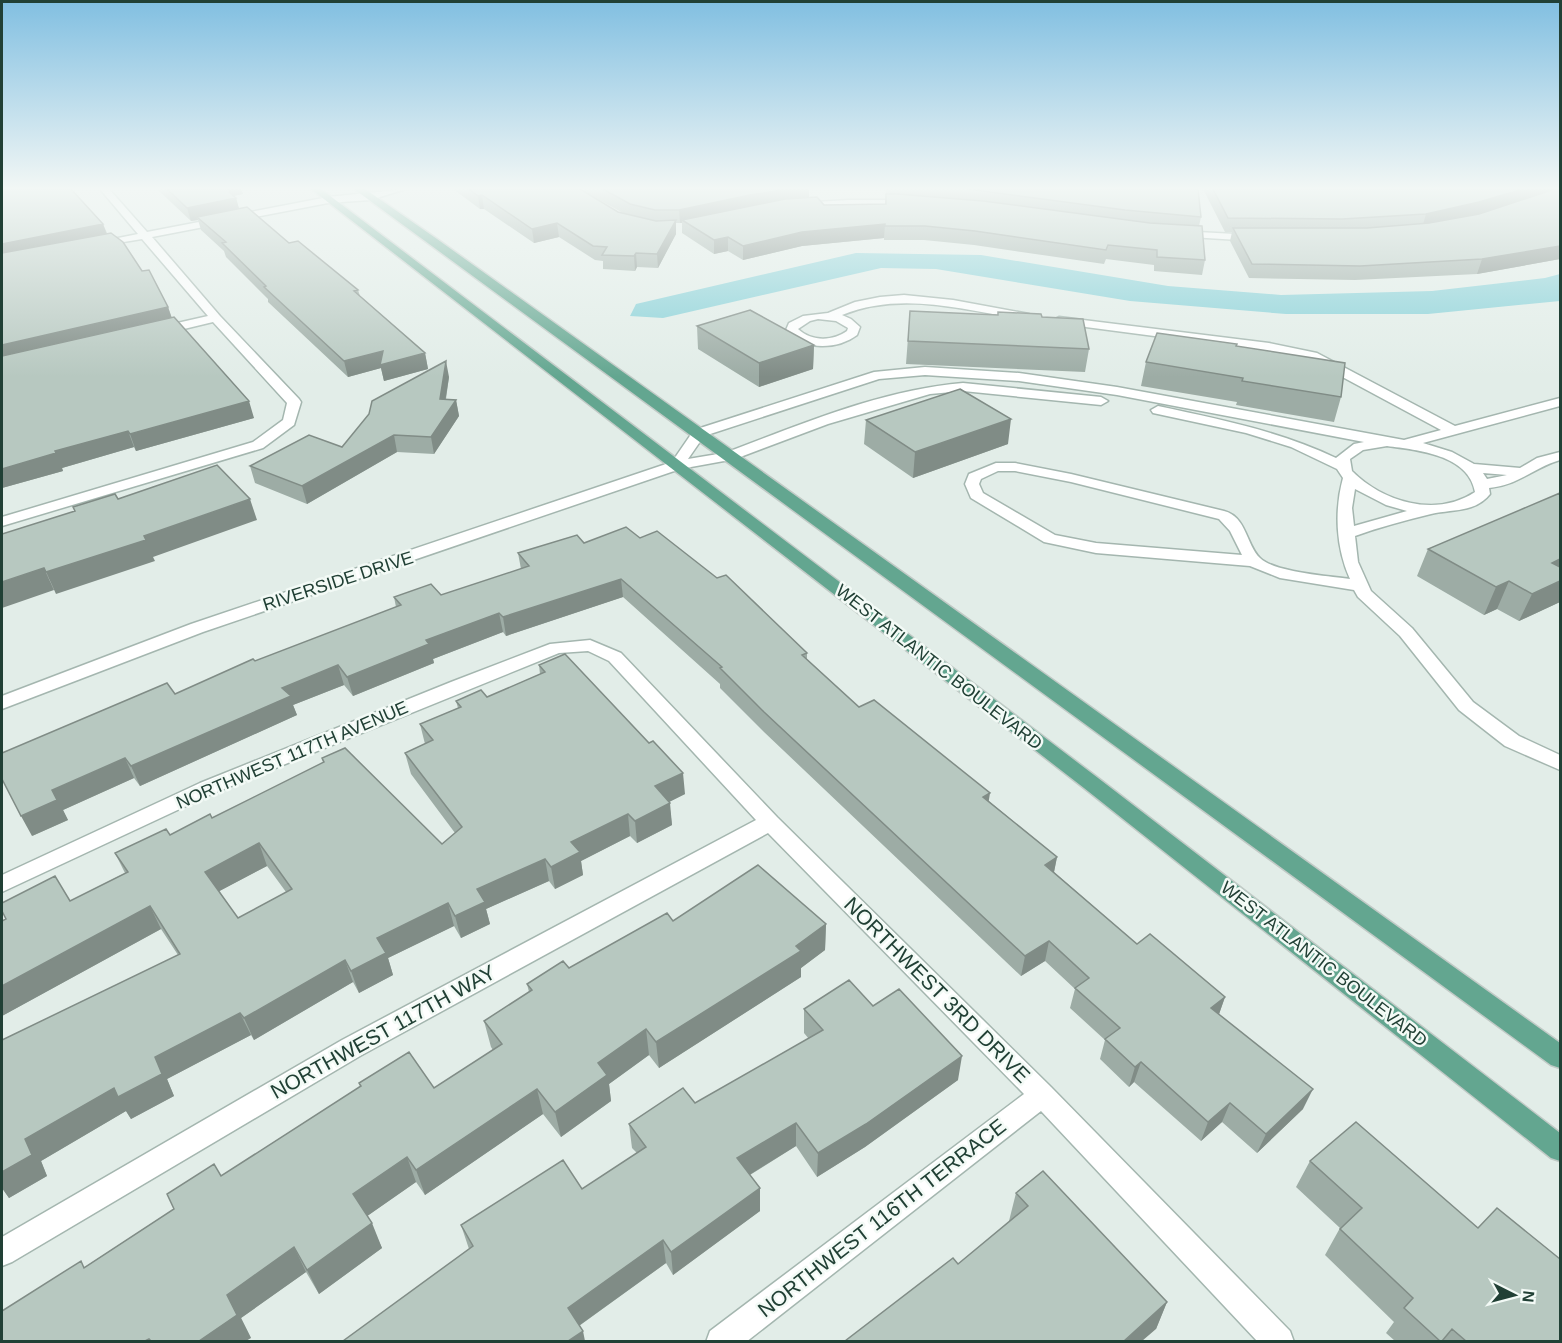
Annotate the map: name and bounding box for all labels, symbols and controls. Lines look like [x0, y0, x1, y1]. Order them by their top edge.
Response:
street label: RIVERSIDE DRIVE [260, 547, 416, 615]
street label: WEST ATLANTIC BOULEVARD [832, 580, 1046, 754]
street label: NORTHWEST 117TH AVENUE [173, 697, 411, 813]
street label: WEST ATLANTIC BOULEVARD [1217, 877, 1431, 1051]
street label: NORTHWEST 3RD DRIVE [840, 892, 1035, 1087]
street label: NORTHWEST 117TH WAY [266, 960, 499, 1103]
street label: NORTHWEST 116TH TERRACE [753, 1114, 1010, 1321]
north arrow [1484, 1265, 1544, 1325]
text: N [1519, 1290, 1537, 1303]

